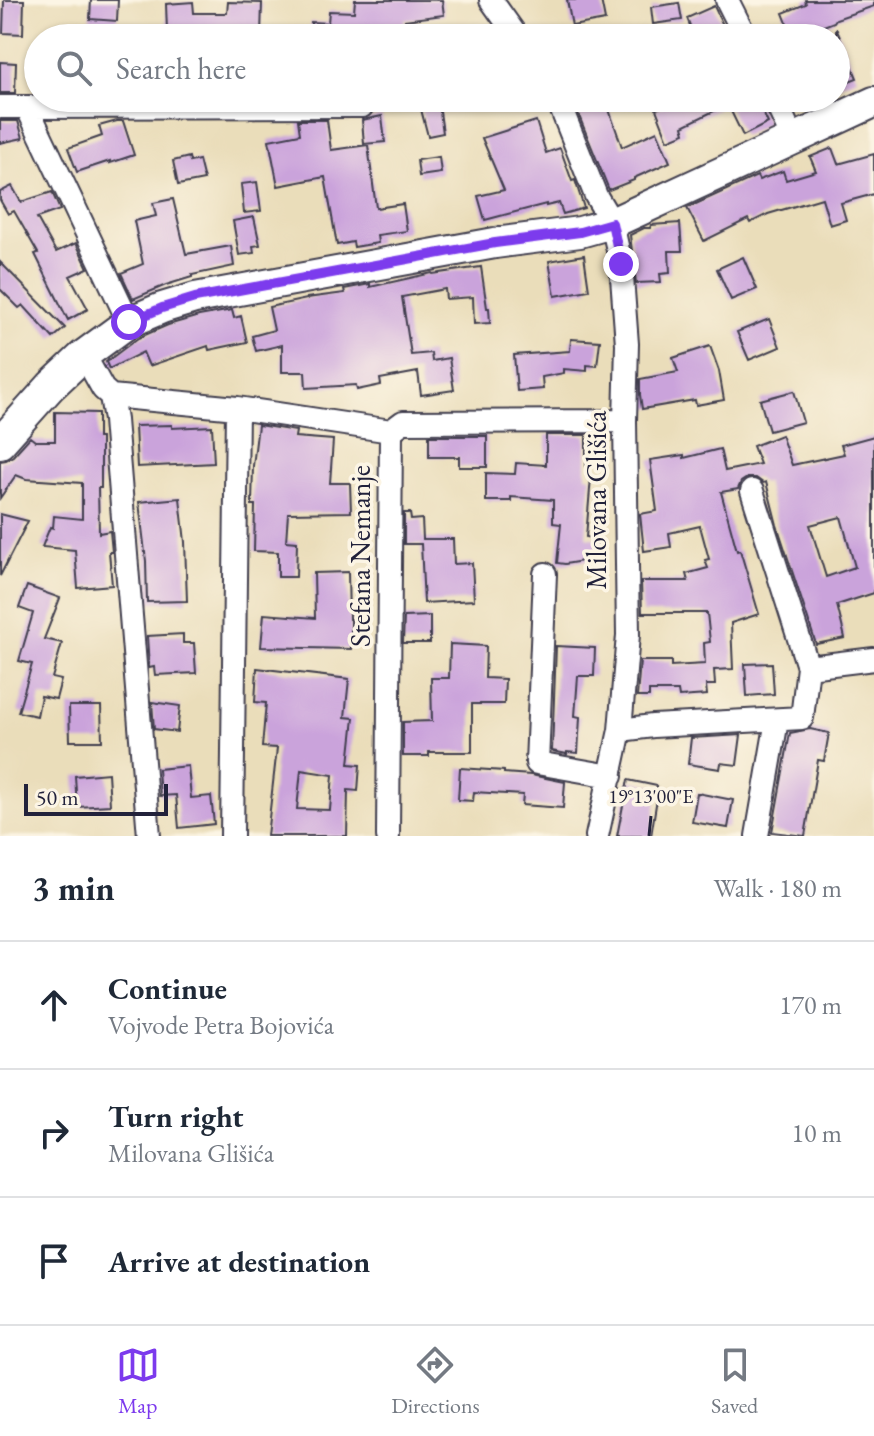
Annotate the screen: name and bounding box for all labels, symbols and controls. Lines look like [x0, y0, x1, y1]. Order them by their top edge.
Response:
search box [24, 24, 850, 112]
icon: search [52, 46, 96, 90]
text: Search here [116, 49, 246, 88]
route end [603, 246, 639, 282]
route start [111, 304, 147, 340]
street label: Milovana Glišića [578, 410, 614, 589]
street label: Stefana Nemanje [342, 465, 378, 647]
scale bar [24, 780, 168, 816]
text: 50 m [36, 783, 79, 812]
text: 19°13'00"E [608, 783, 694, 809]
text: 3 min [32, 866, 115, 910]
text: Walk · 180 m [714, 871, 842, 905]
text: Continue [108, 969, 227, 1008]
icon: ahead [32, 983, 76, 1027]
text: 170 m [779, 988, 842, 1022]
text: Vojvode Petra Bojovića [108, 1008, 334, 1042]
text: Turn right [108, 1097, 244, 1136]
icon: right [32, 1111, 76, 1155]
text: 10 m [792, 1116, 842, 1150]
text: Milovana Glišića [108, 1136, 274, 1170]
icon: arrive [32, 1239, 76, 1283]
text: Arrive at destination [108, 1242, 370, 1281]
tab: Map [116, 1343, 160, 1420]
tab: Directions [391, 1343, 480, 1420]
tab: Saved [711, 1343, 758, 1420]

